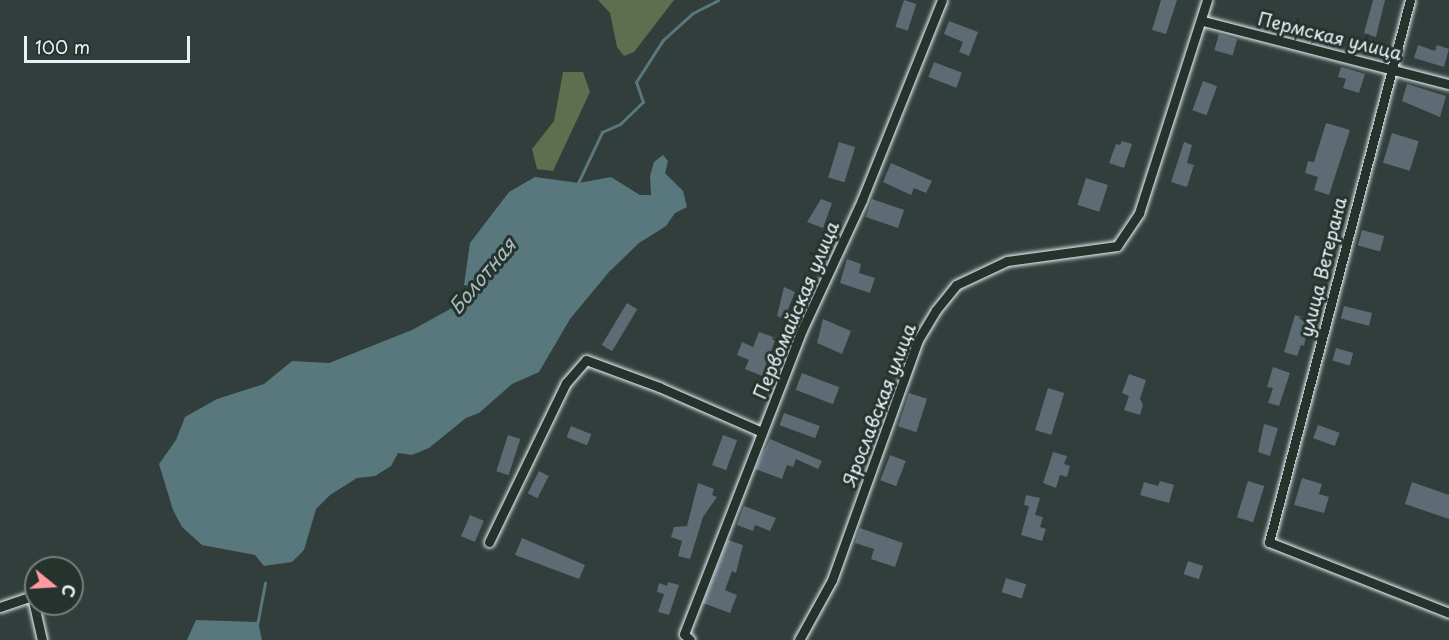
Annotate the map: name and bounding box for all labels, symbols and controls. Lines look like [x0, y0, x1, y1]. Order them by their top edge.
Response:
street label: Пермская улица [1255, 8, 1405, 64]
scale bar [27, 24, 194, 62]
text: 100 m [35, 33, 90, 60]
street label: улица Ветерана [1295, 194, 1351, 340]
street label: Первомайская улица [749, 217, 843, 403]
water label: Болотная [443, 233, 521, 319]
street label: Ярославская улица [838, 320, 920, 490]
north arrow [24, 556, 84, 616]
text: С [56, 582, 82, 600]

